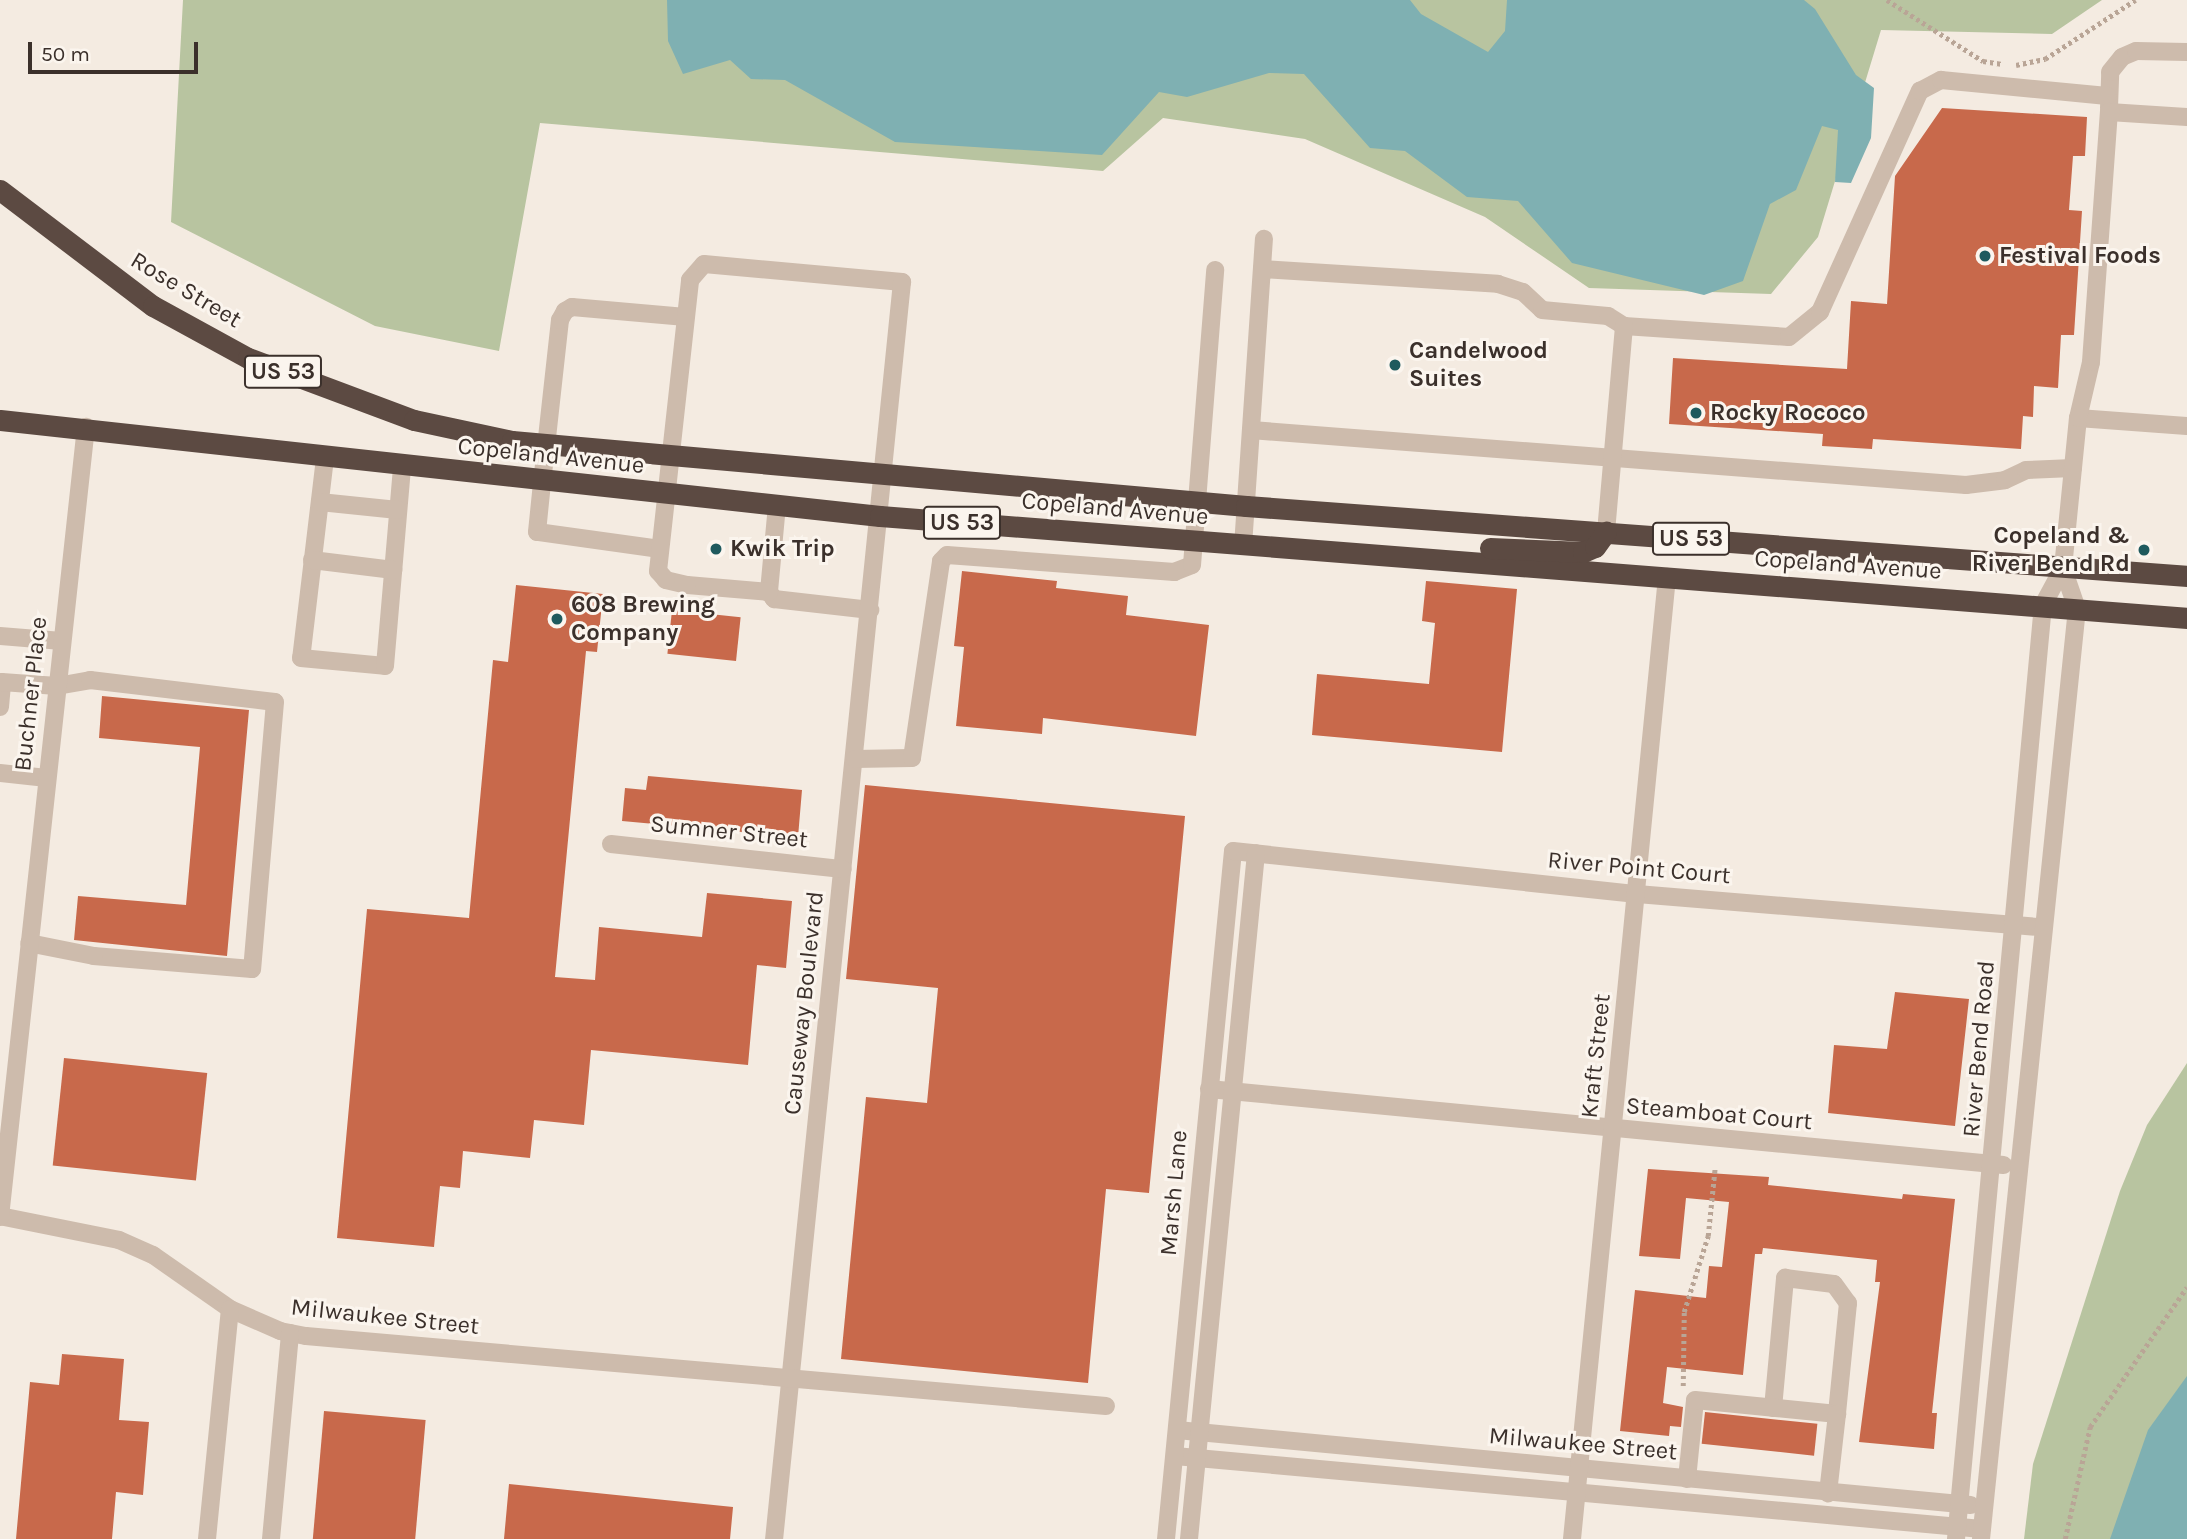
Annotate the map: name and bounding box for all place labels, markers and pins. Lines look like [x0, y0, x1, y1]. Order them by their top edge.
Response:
place label: Festival Foods [1999, 242, 2161, 270]
marker: Festival Foods [1977, 248, 1993, 264]
place label: Candelwood Suites [1409, 337, 1548, 393]
marker: Candelwood Suites [1387, 357, 1403, 373]
place label: Rocky Rococo [1710, 399, 1866, 427]
marker: Rocky Rococo [1688, 405, 1704, 421]
place label: Copeland & River Bend Rd [1972, 522, 2130, 578]
place label: Kwik Trip [730, 535, 835, 563]
marker: Kwik Trip [708, 541, 724, 557]
marker: Copeland & River Bend Rd [2136, 542, 2152, 558]
place label: 608 Brewing Company [571, 591, 715, 647]
marker: 608 Brewing Company [549, 611, 565, 627]

